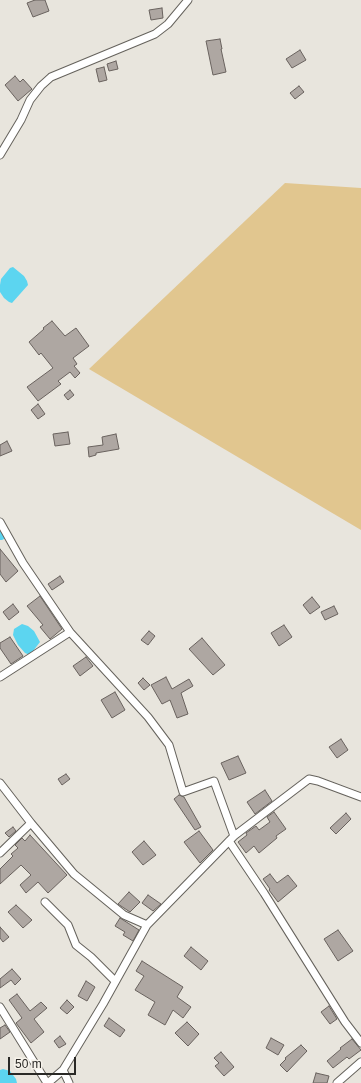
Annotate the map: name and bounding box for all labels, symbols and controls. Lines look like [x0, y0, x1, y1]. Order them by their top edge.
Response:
scale bar [10, 1049, 78, 1075]
text: 50 m [15, 1057, 42, 1071]

